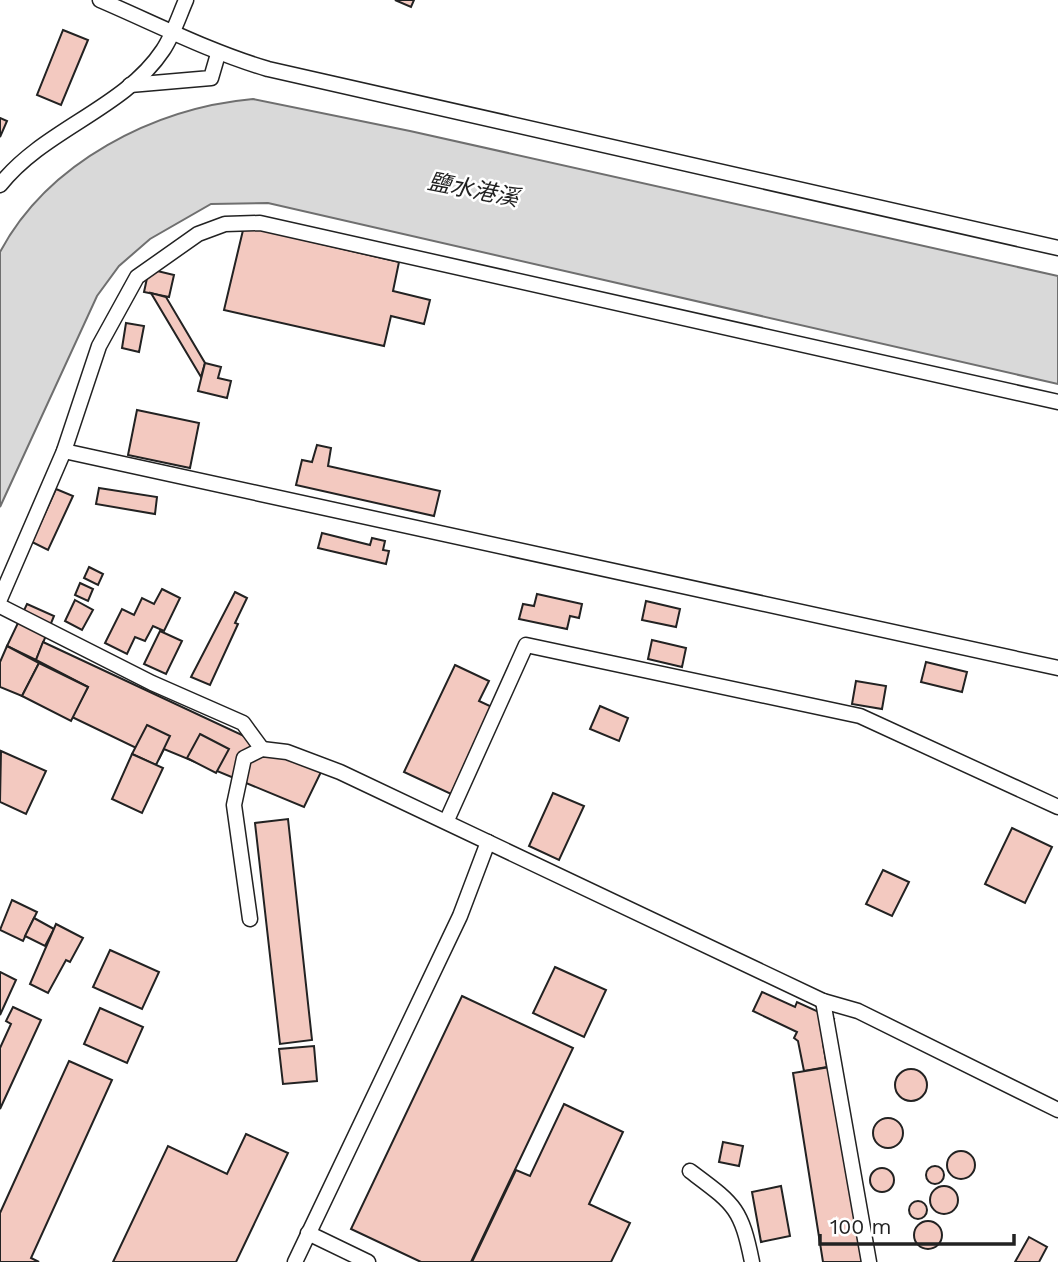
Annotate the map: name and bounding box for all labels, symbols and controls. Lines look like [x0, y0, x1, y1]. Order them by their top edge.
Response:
water label: 鹽水港溪 [425, 168, 524, 213]
scale bar [820, 1202, 1014, 1246]
text: 100 m [830, 1214, 892, 1239]

